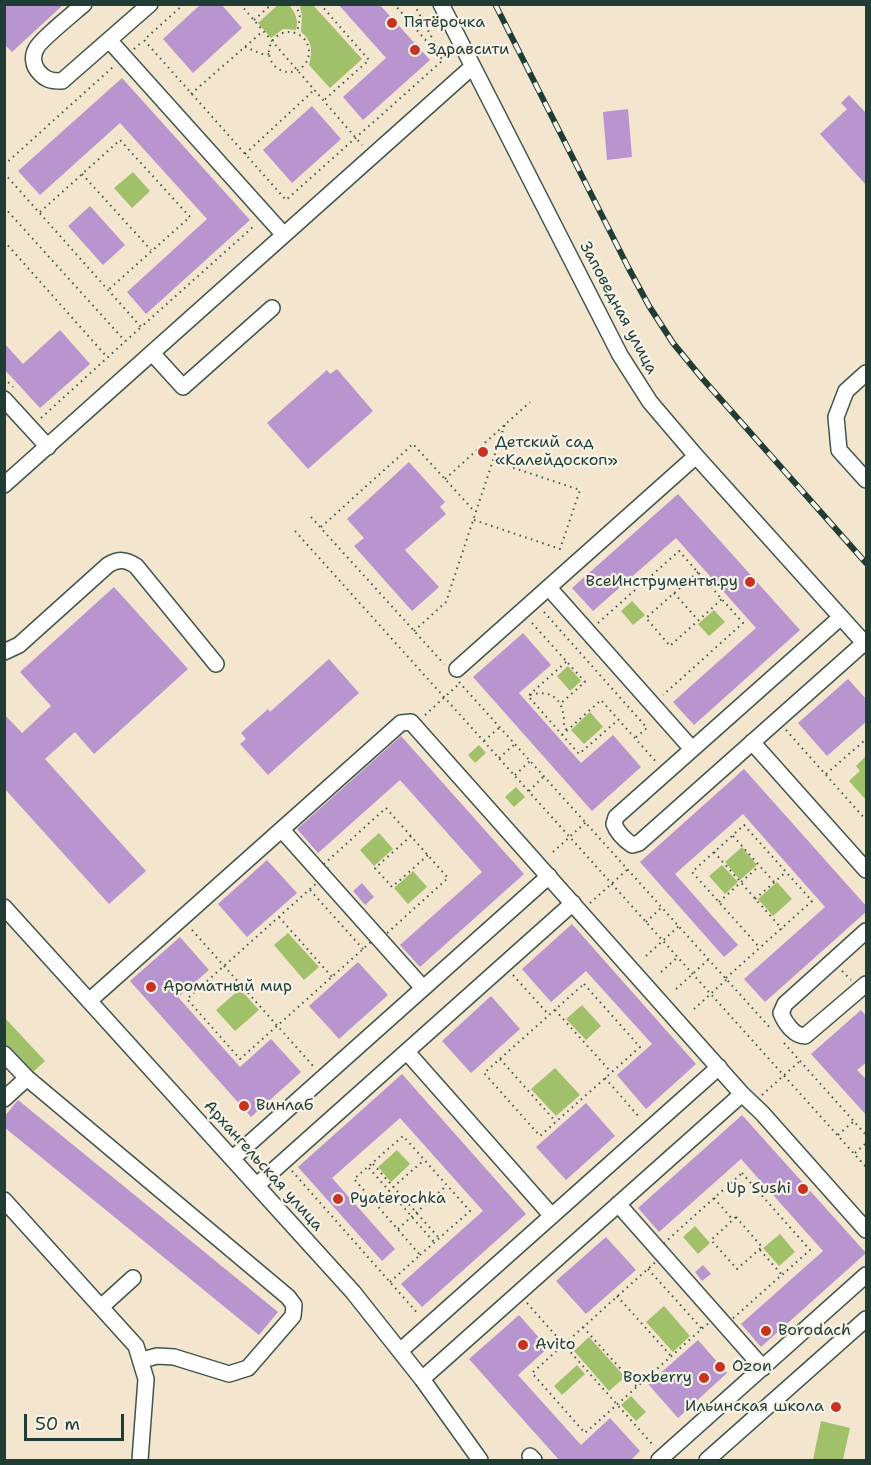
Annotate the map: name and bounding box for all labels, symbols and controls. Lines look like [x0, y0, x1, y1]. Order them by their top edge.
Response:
place label: Пятёрочка [404, 13, 485, 33]
marker: Пятёрочка [385, 16, 399, 30]
place label: Здравсити [427, 40, 510, 60]
marker: Здравсити [408, 43, 422, 57]
street label: Заповедная улица [575, 238, 661, 378]
place label: Детский сад «Калейдоскоп» [495, 433, 618, 471]
marker: Детский сад «Калейдоскоп» [476, 445, 490, 459]
place label: ВсеИнструменты.ру [586, 572, 738, 592]
marker: ВсеИнструменты.ру [743, 575, 757, 589]
place label: Ароматный мир [163, 977, 292, 997]
marker: Ароматный мир [144, 980, 158, 994]
place label: Винлаб [256, 1096, 313, 1116]
street label: Архангельская улица [199, 1097, 327, 1235]
marker: Винлаб [237, 1099, 251, 1113]
place label: Up Sushi [726, 1179, 791, 1199]
marker: Up Sushi [796, 1182, 810, 1196]
place label: Pyaterochka [350, 1189, 446, 1209]
marker: Pyaterochka [331, 1192, 345, 1206]
place label: Borodach [778, 1321, 851, 1341]
marker: Borodach [759, 1324, 773, 1338]
place label: Avito [535, 1335, 575, 1355]
marker: Avito [516, 1338, 530, 1352]
place label: Ozon [732, 1357, 772, 1377]
marker: Ozon [713, 1360, 727, 1374]
place label: Boxberry [623, 1368, 692, 1388]
marker: Boxberry [697, 1371, 711, 1385]
place label: Ильинская школа [685, 1397, 824, 1417]
marker: Ильинская школа [829, 1400, 843, 1414]
scale bar [27, 1402, 128, 1440]
text: 50 m [35, 1412, 80, 1436]

